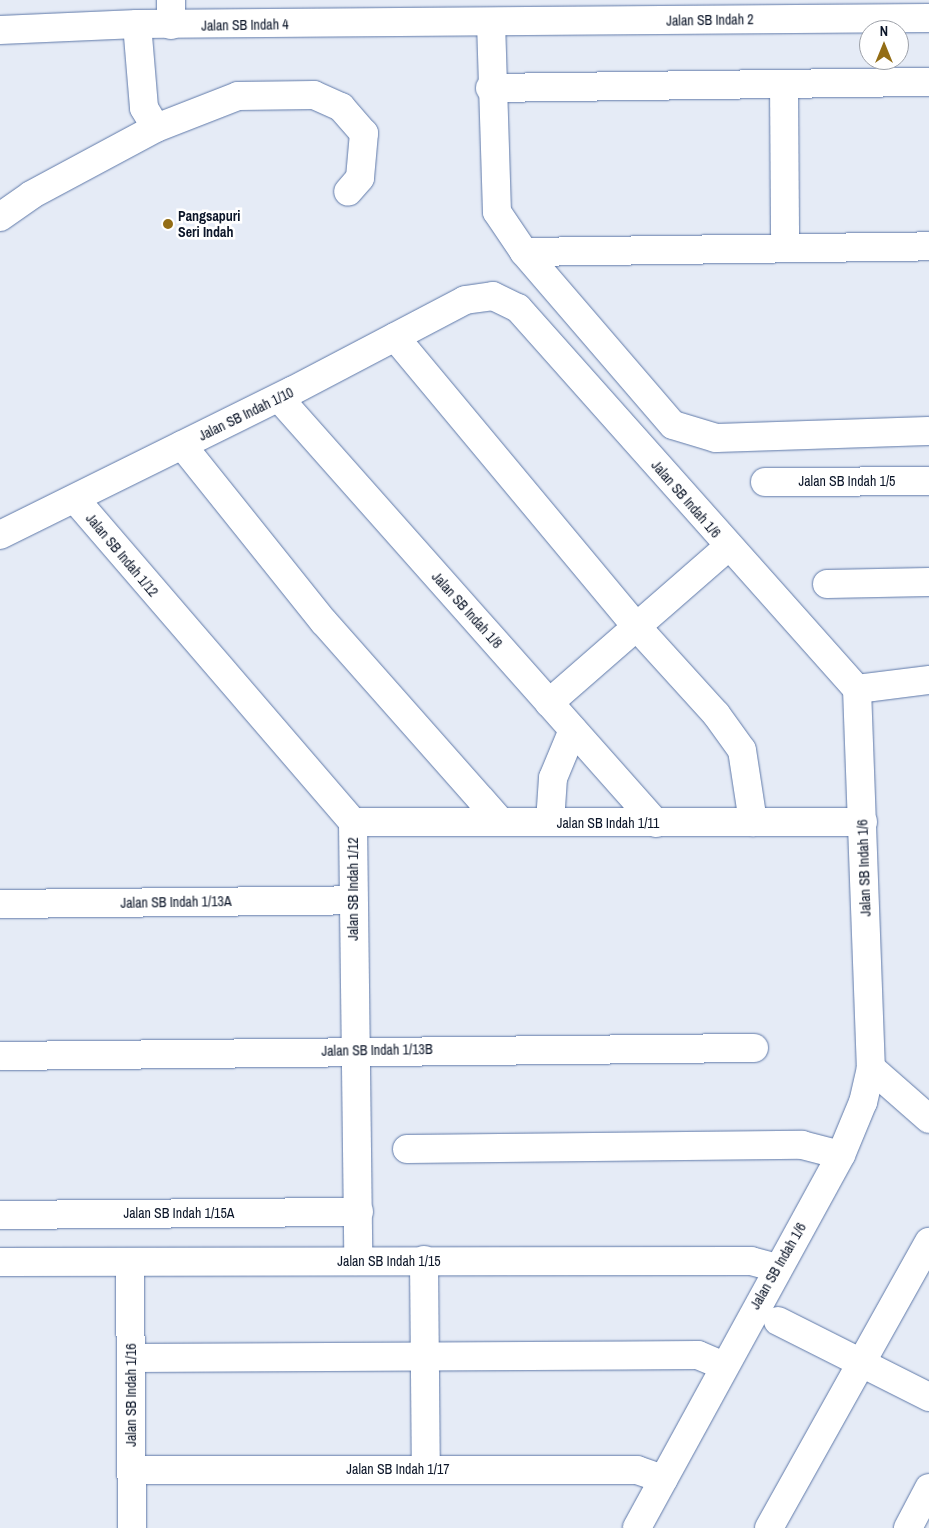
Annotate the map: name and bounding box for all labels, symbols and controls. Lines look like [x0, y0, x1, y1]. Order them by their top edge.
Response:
street label: Jalan SB Indah 2 [666, 11, 754, 29]
street label: Jalan SB Indah 4 [201, 16, 289, 34]
north arrow [859, 20, 909, 70]
text: N [880, 22, 888, 40]
place label: Pangsapuri Seri Indah [178, 208, 241, 240]
marker: Pangsapuri Seri Indah [162, 218, 174, 230]
street label: Jalan SB Indah 1/10 [196, 384, 296, 444]
street label: Jalan SB Indah 1/6 [648, 457, 724, 541]
street label: Jalan SB Indah 1/5 [798, 473, 896, 489]
street label: Jalan SB Indah 1/12 [82, 510, 162, 600]
street label: Jalan SB Indah 1/8 [428, 568, 506, 652]
street label: Jalan SB Indah 1/11 [557, 815, 659, 831]
street label: Jalan SB Indah 1/6 [854, 819, 874, 917]
street label: Jalan SB Indah 1/12 [345, 837, 361, 941]
street label: Jalan SB Indah 1/13A [120, 893, 232, 911]
street label: Jalan SB Indah 1/13B [321, 1041, 433, 1059]
street label: Jalan SB Indah 1/15A [123, 1205, 235, 1221]
street label: Jalan SB Indah 1/6 [746, 1220, 810, 1312]
street label: Jalan SB Indah 1/15 [337, 1253, 441, 1269]
street label: Jalan SB Indah 1/16 [123, 1343, 139, 1447]
street label: Jalan SB Indah 1/17 [346, 1461, 450, 1477]

